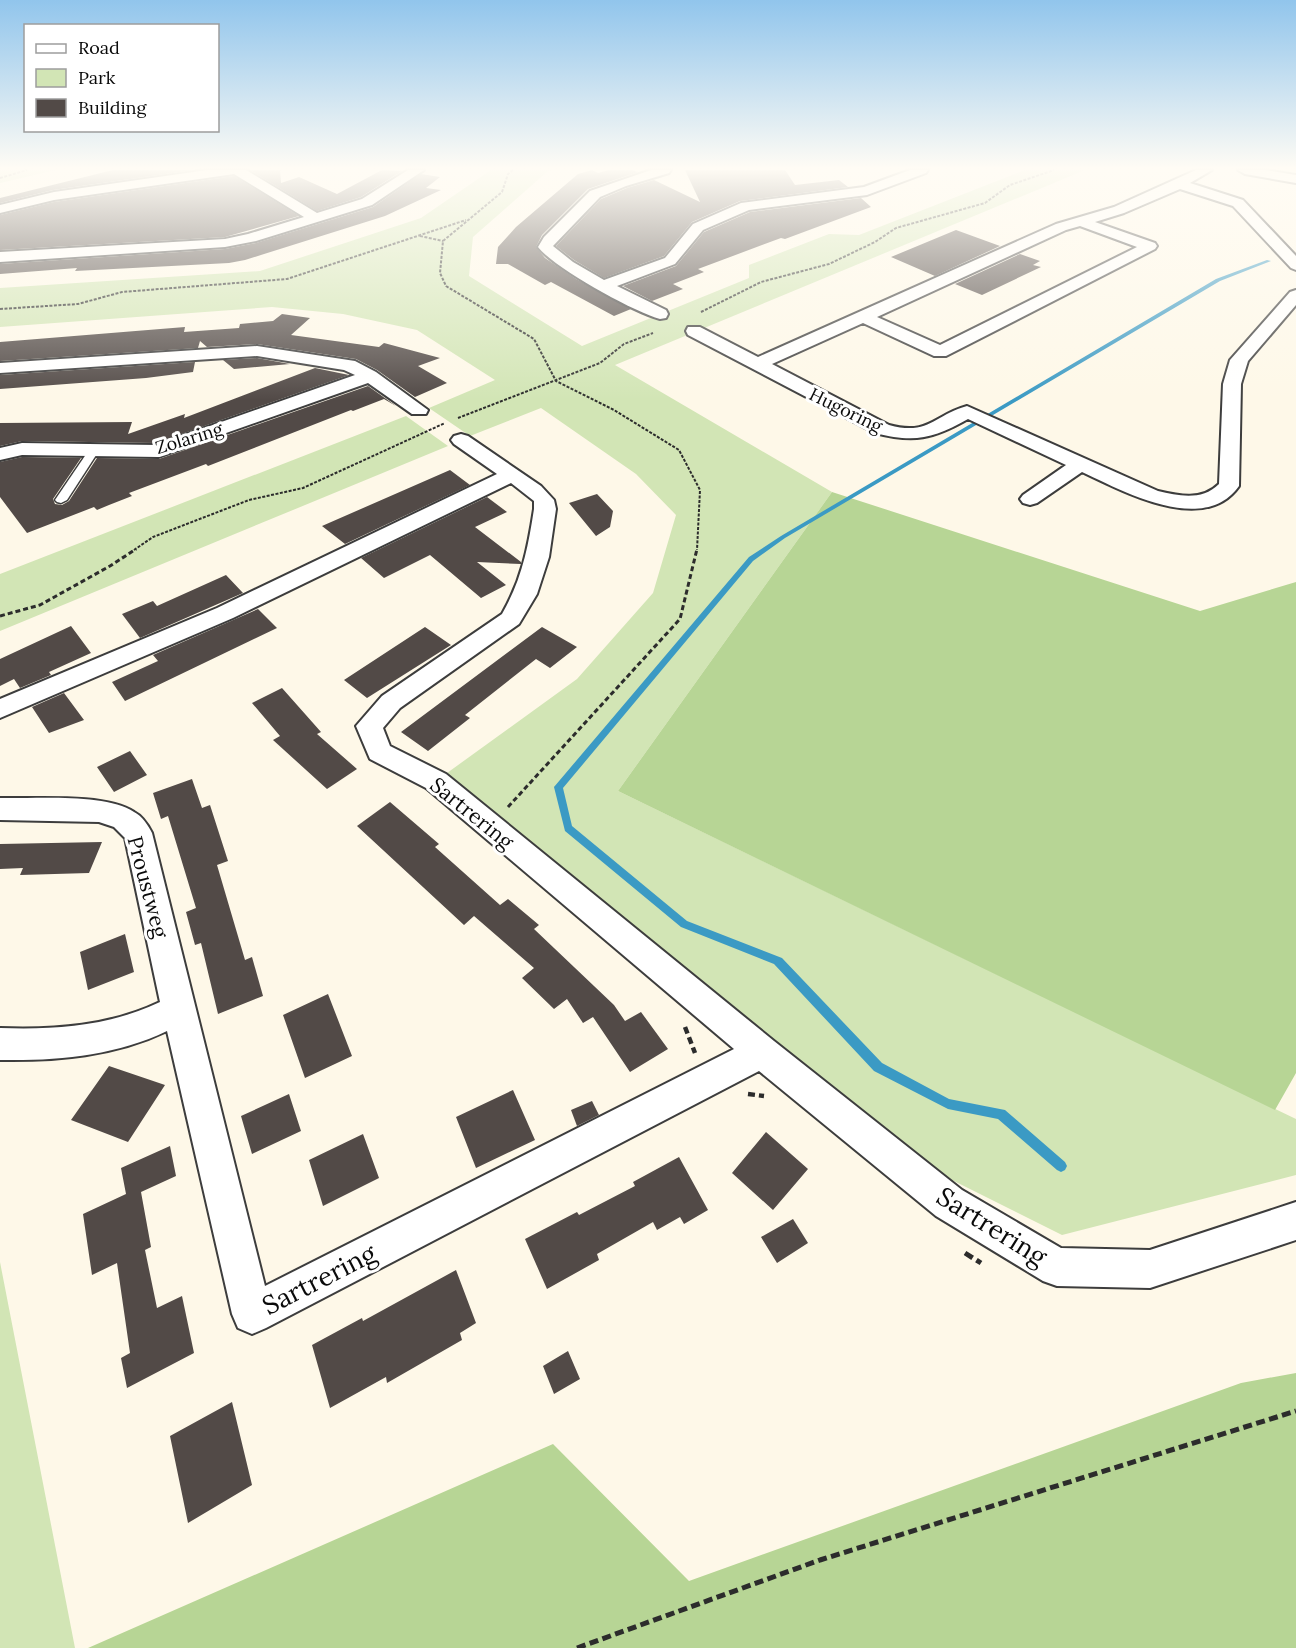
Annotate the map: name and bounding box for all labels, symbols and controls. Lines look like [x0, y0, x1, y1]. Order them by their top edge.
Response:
legend [24, 24, 219, 132]
text: Road [78, 36, 120, 59]
text: Park [78, 66, 116, 89]
text: Building [78, 96, 148, 119]
street label: Hugoring [806, 382, 887, 438]
street label: Zolaring [152, 417, 227, 459]
street label: Sartrering [425, 771, 520, 855]
street label: Proustweg [121, 833, 175, 941]
street label: Sartrering [931, 1179, 1054, 1273]
street label: Sartrering [256, 1236, 382, 1322]

